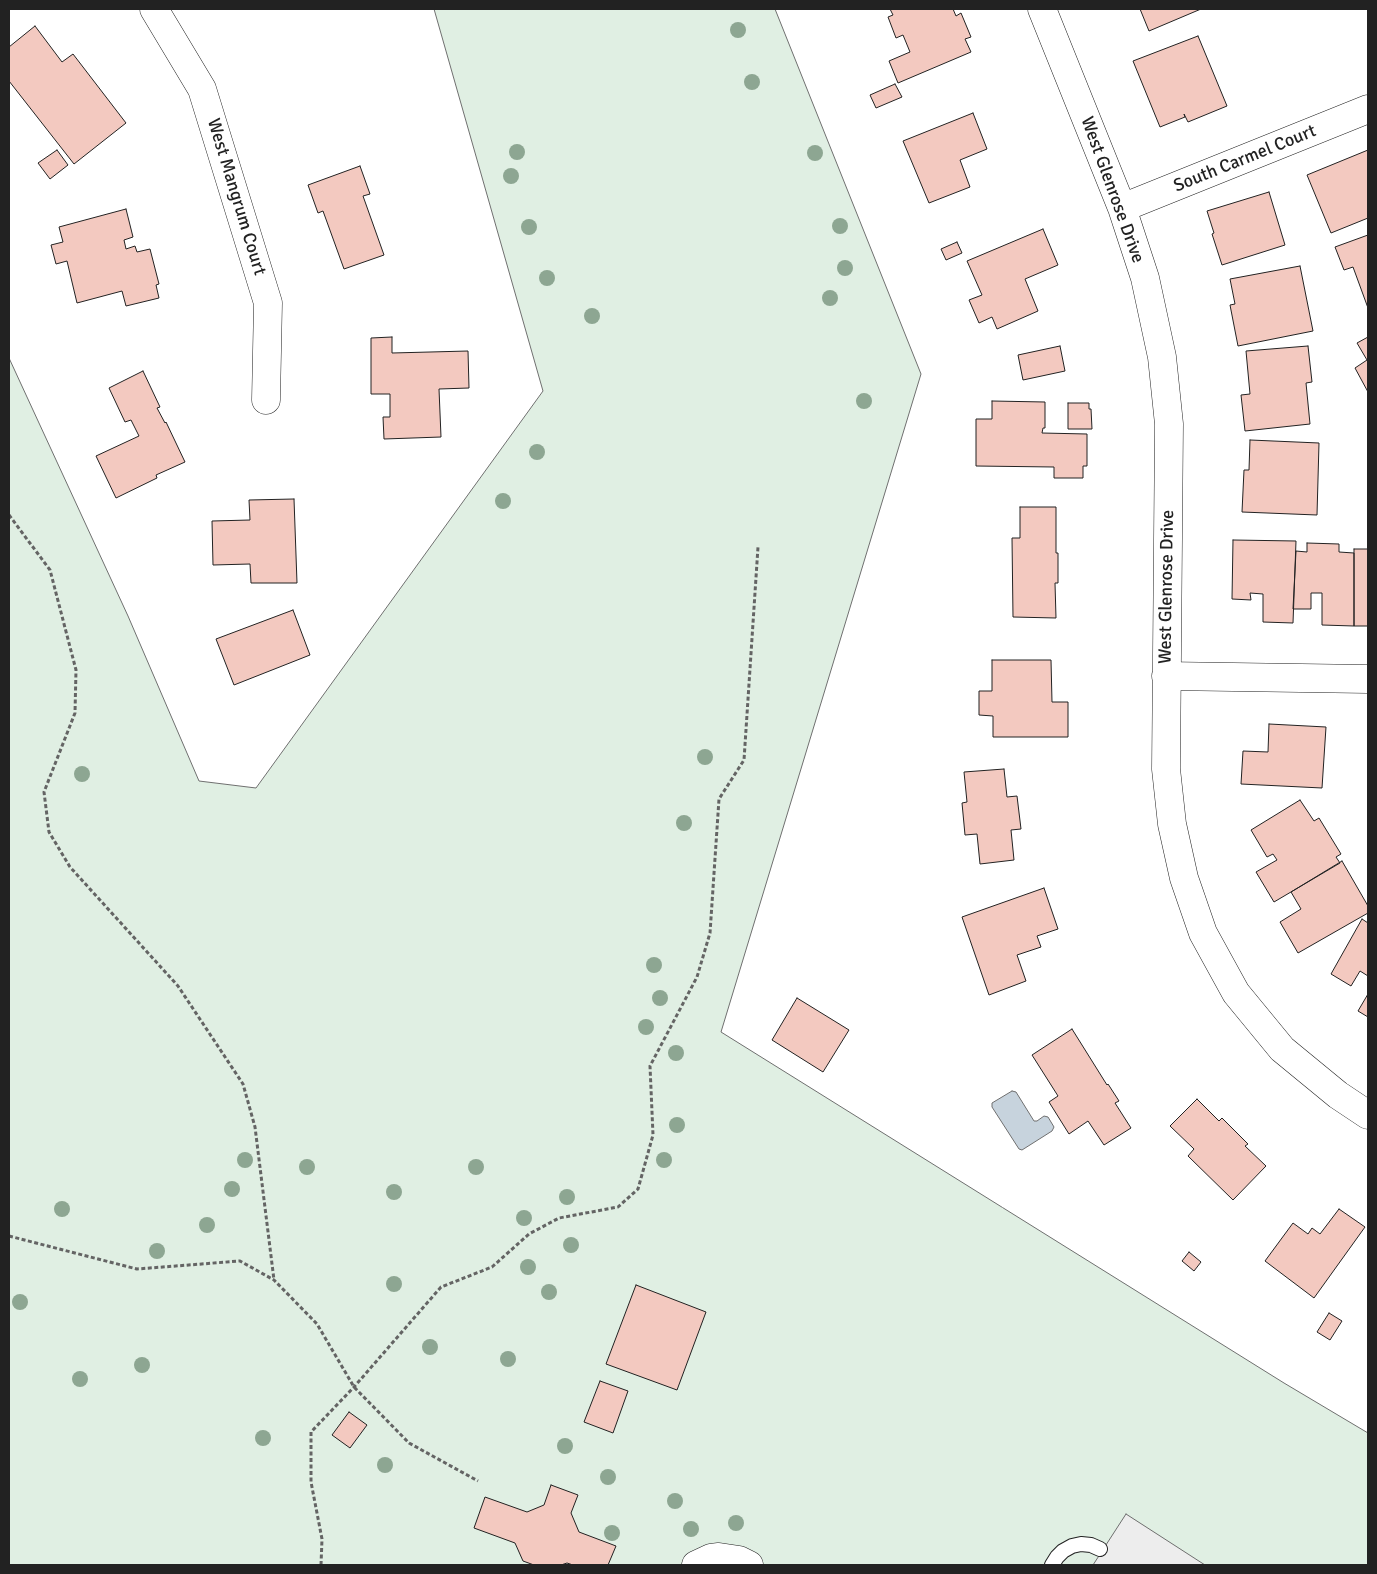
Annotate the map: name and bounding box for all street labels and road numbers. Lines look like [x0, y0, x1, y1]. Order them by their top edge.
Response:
street label: West Glenrose Drive [1076, 114, 1148, 266]
street label: West Mangrum Court [202, 116, 270, 278]
street label: South Carmel Court [1171, 121, 1319, 197]
street label: West Glenrose Drive [1155, 510, 1179, 664]

